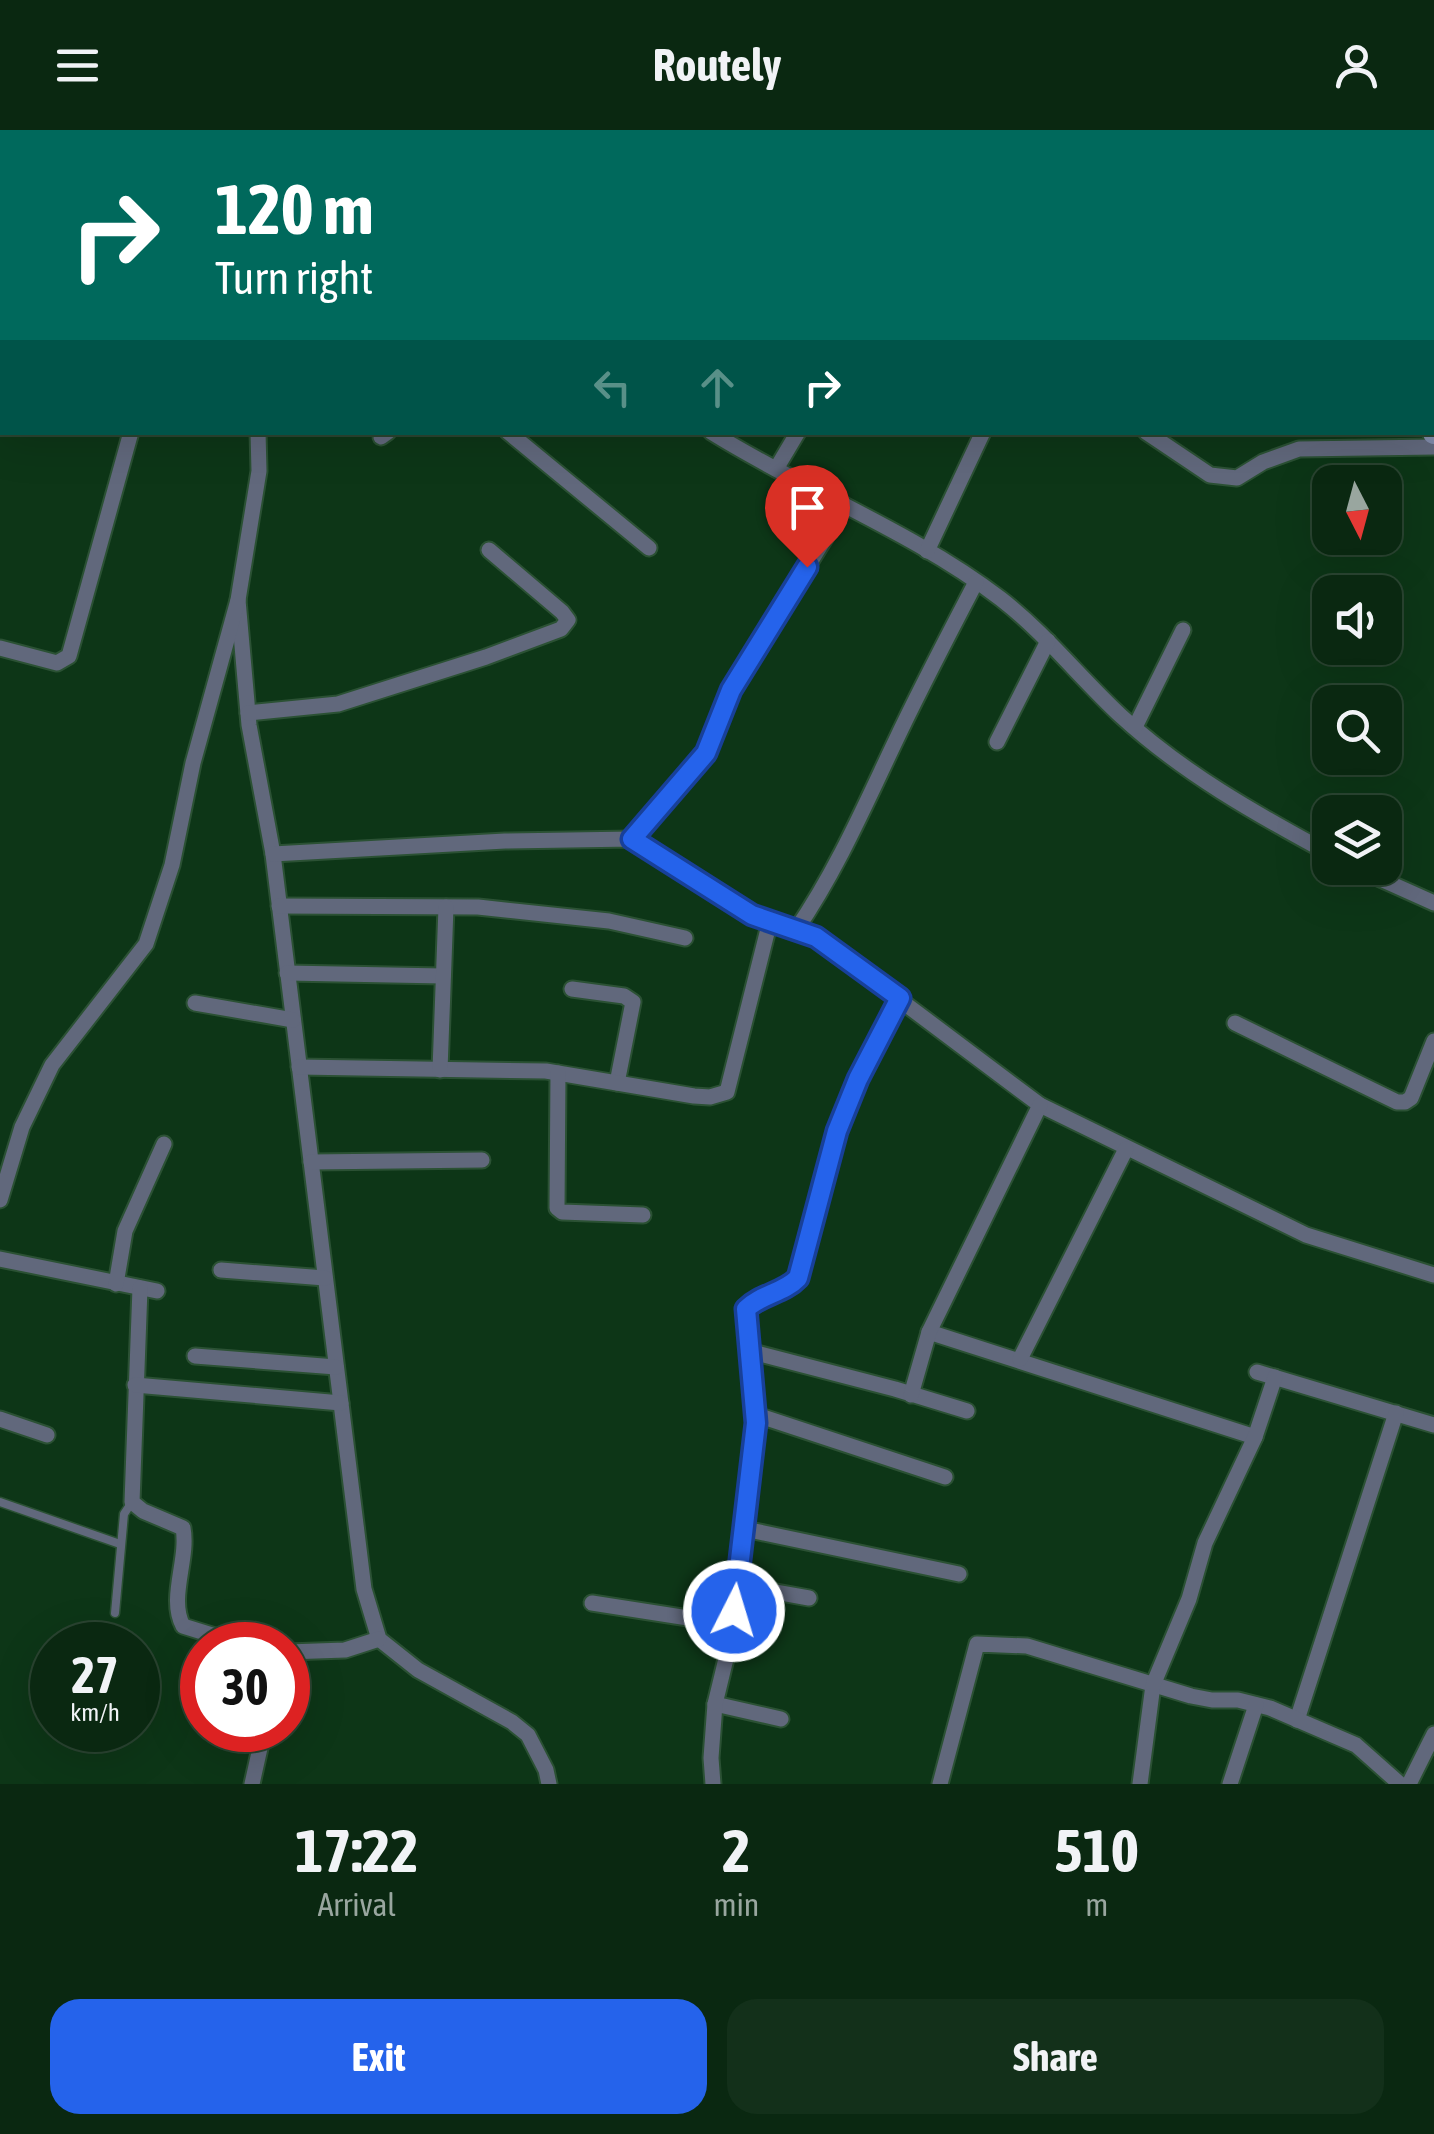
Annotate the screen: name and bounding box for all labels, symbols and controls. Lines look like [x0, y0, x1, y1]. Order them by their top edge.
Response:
icon: menu [50, 38, 105, 93]
icon: person [1329, 38, 1384, 93]
text: Routely [653, 39, 781, 91]
text: 120 m [215, 169, 374, 249]
icon: right [50, 170, 180, 300]
text: Turn right [215, 252, 373, 304]
icon: left [585, 360, 640, 415]
icon: ahead [690, 360, 745, 415]
icon: right [795, 360, 850, 415]
pin [765, 465, 850, 568]
north arrow [1312, 465, 1402, 555]
map controls [1312, 465, 1402, 885]
icon: arrive [780, 480, 835, 535]
button: sound [1312, 575, 1402, 665]
button: search [1312, 685, 1402, 775]
button: layers [1312, 795, 1402, 885]
position arrow [682, 1559, 786, 1663]
speed limit sign: 30 [180, 1622, 310, 1752]
text: 27 [71, 1646, 118, 1704]
text: km/h [70, 1698, 120, 1726]
text: 17:22 [295, 1816, 418, 1885]
text: 2 [722, 1816, 751, 1885]
text: 510 [1054, 1816, 1139, 1885]
text: Arrival [318, 1886, 396, 1923]
text: min [713, 1886, 759, 1923]
text: m [1085, 1886, 1108, 1923]
button: Exit [50, 1999, 707, 2114]
button: Share [727, 1999, 1384, 2114]

